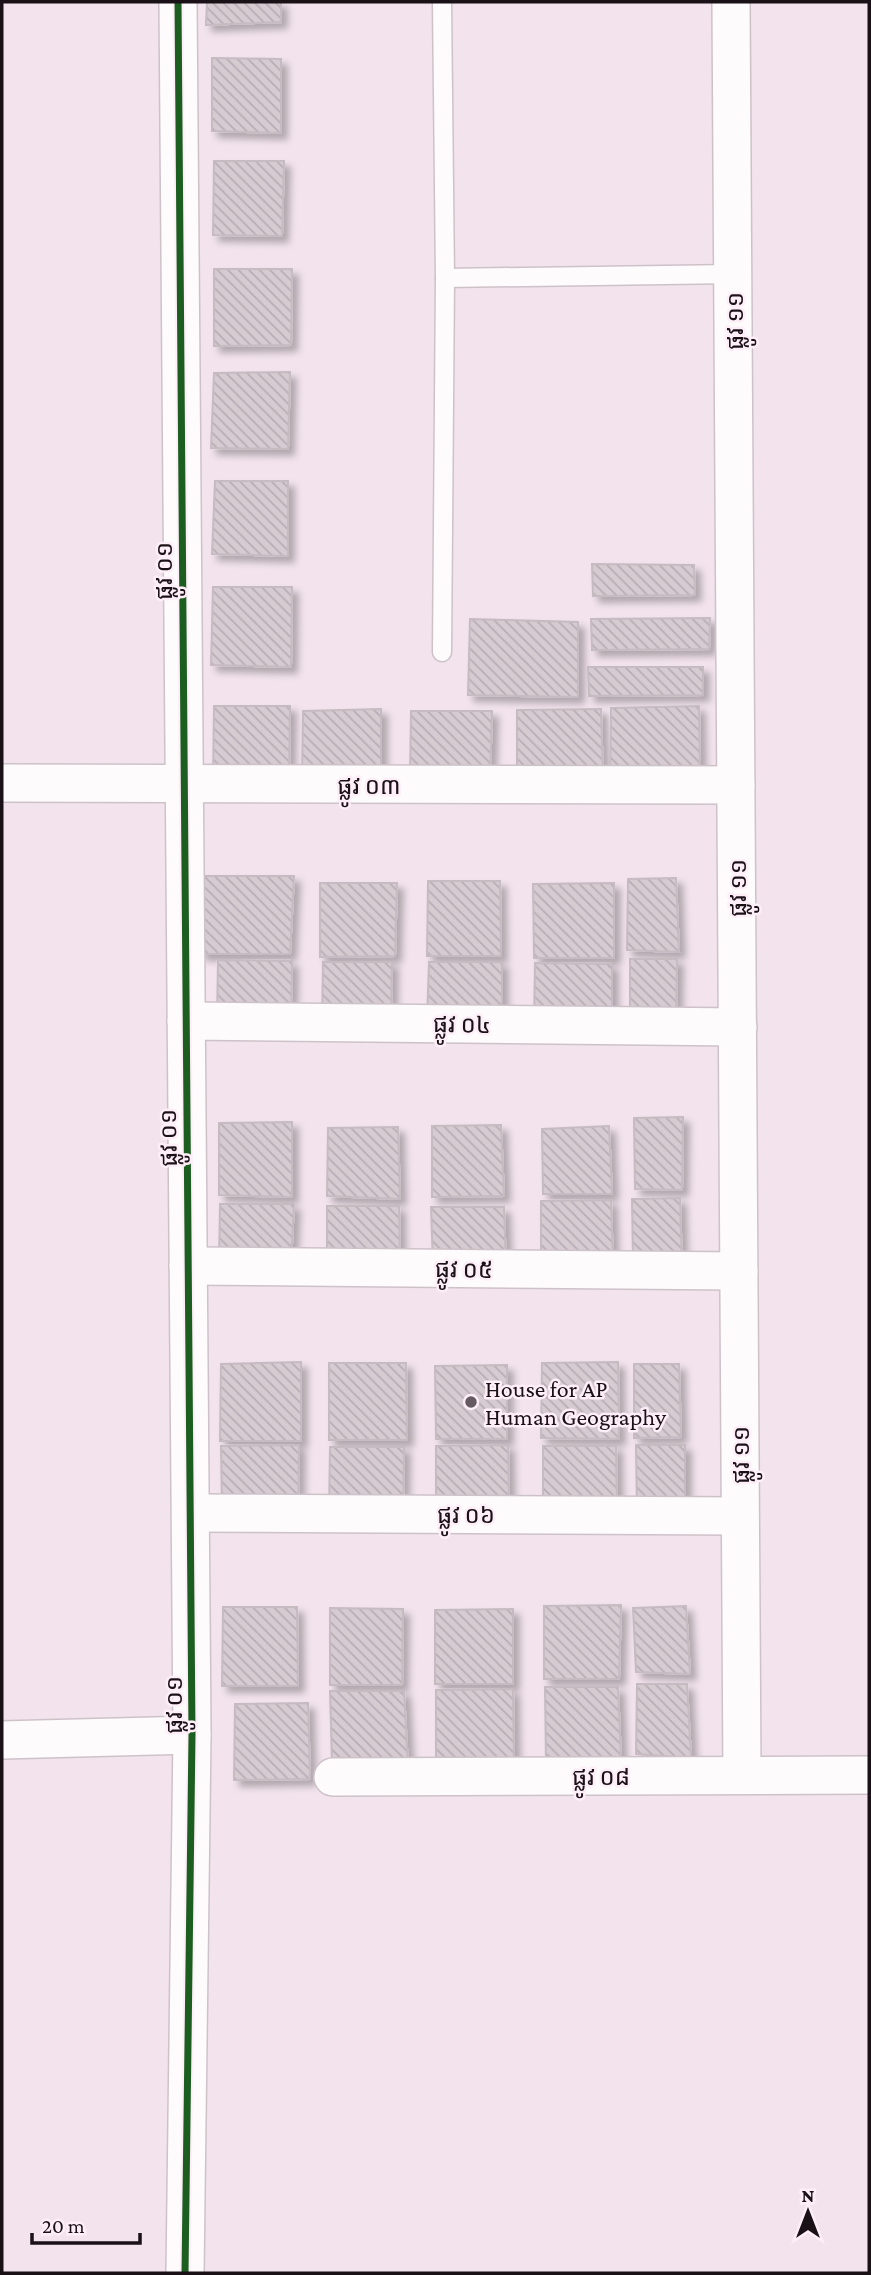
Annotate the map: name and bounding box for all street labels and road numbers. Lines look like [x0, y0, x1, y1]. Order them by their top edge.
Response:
street label: ផ្លូវ ១១ [721, 292, 757, 350]
street label: ផ្លូវ ០១ [150, 542, 186, 600]
street label: ផ្លូវ ០៣ [337, 772, 401, 808]
street label: ផ្លូវ ១១ [724, 859, 760, 917]
street label: ផ្លូវ ០៤ [433, 1010, 491, 1047]
street label: ផ្លូវ ០១ [154, 1109, 191, 1167]
street label: ផ្លូវ ០៥ [435, 1255, 493, 1292]
street label: ផ្លូវ ១១ [727, 1426, 763, 1484]
street label: ផ្លូវ ០៦ [437, 1501, 495, 1537]
street label: ផ្លូវ ០១ [160, 1676, 196, 1734]
street label: ផ្លូវ ០៨ [572, 1763, 630, 1799]

